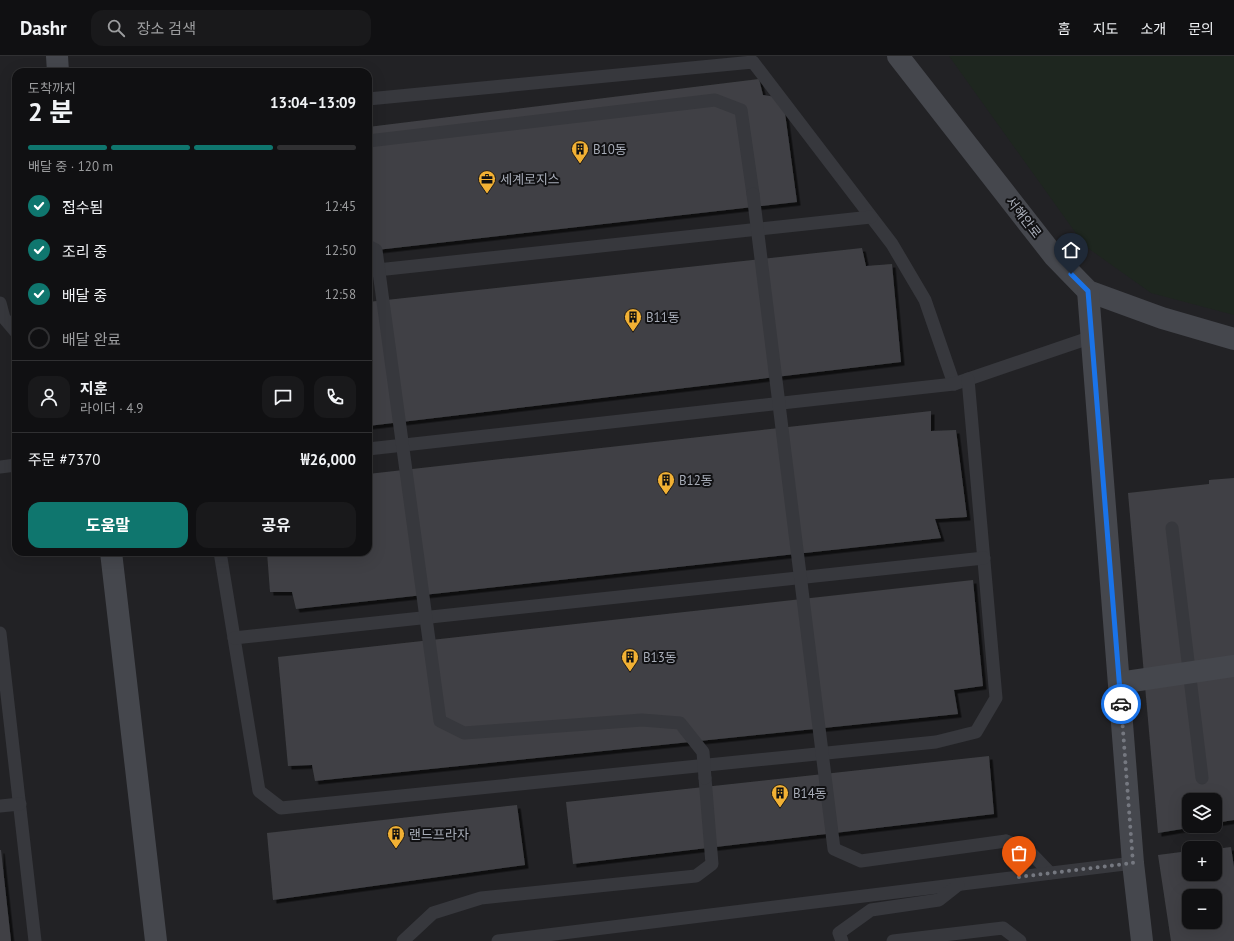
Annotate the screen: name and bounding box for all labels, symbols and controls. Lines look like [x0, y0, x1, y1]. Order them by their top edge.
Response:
search box [91, 10, 371, 46]
text: Dashr [20, 16, 67, 40]
icon: search [105, 17, 127, 39]
text: 장소 검색 [137, 19, 196, 38]
text: 홈 [1058, 20, 1071, 38]
text: 지도 [1093, 20, 1118, 38]
text: 소개 [1140, 20, 1166, 38]
text: 문의 [1188, 20, 1214, 38]
text: 도착까지 [28, 80, 76, 97]
text: 13:04–13:09 [270, 93, 356, 112]
text: 2 분 [28, 95, 73, 128]
building icon: B10동 [570, 139, 590, 164]
place label: B10동 [593, 141, 627, 158]
text: 배달 중 · 120 m [28, 158, 113, 175]
office icon: 세계로지스 [477, 169, 497, 194]
place label: 세계로지스 [500, 171, 560, 188]
street label: 서해안로 [1002, 193, 1045, 241]
icon: check [28, 195, 50, 217]
text: 접수됨 [62, 198, 103, 217]
text: 12:45 [325, 198, 356, 215]
pin [1054, 233, 1088, 274]
icon: check [28, 239, 50, 261]
icon: home [1060, 239, 1082, 261]
text: 조리 중 [62, 242, 107, 261]
text: 12:50 [325, 242, 356, 259]
icon: check [28, 283, 50, 305]
text: 배달 중 [62, 286, 107, 305]
text: 12:58 [325, 286, 356, 303]
building icon: B11동 [623, 307, 643, 332]
place label: B11동 [646, 309, 680, 326]
text: 배달 완료 [62, 330, 121, 349]
button: person [28, 376, 70, 418]
button: chat [262, 376, 304, 418]
button: phone [314, 376, 356, 418]
text: 지훈 [80, 379, 108, 398]
text: 라이더 · 4.9 [80, 400, 143, 417]
text: 주문 #7370 [28, 450, 100, 469]
text: ₩26,000 [301, 450, 356, 469]
building icon: B12동 [656, 470, 676, 495]
place label: B12동 [679, 472, 713, 489]
button: 도움말 [28, 502, 188, 548]
button: 공유 [196, 502, 356, 548]
building icon: B13동 [620, 647, 640, 672]
place label: B13동 [643, 649, 677, 666]
courier [1101, 684, 1141, 724]
icon: car [1110, 693, 1132, 715]
building icon: B14동 [770, 783, 790, 808]
place label: B14동 [793, 785, 827, 802]
map controls [1182, 793, 1222, 929]
button: layers [1182, 793, 1222, 833]
building icon: 랜드프라자 [386, 824, 406, 849]
place label: 랜드프라자 [409, 826, 469, 843]
pin [1002, 836, 1036, 877]
button: + [1182, 841, 1222, 881]
icon: bag [1008, 842, 1030, 864]
button: − [1182, 889, 1222, 929]

